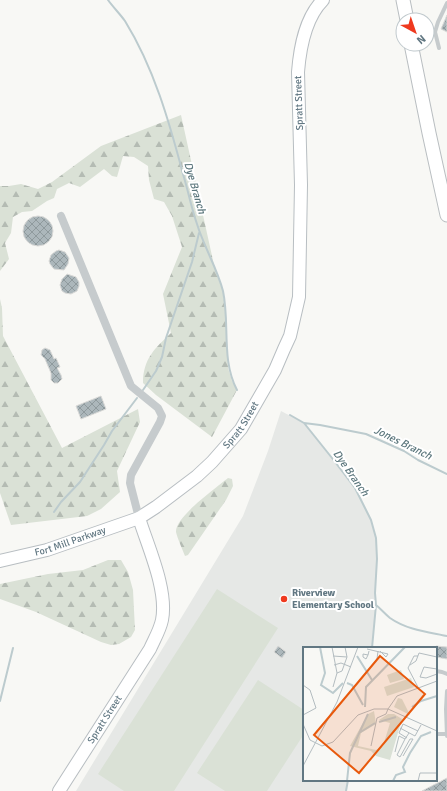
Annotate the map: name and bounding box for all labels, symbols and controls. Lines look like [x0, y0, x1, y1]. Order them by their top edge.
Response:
north arrow [395, 12, 435, 52]
text: N [414, 32, 428, 47]
street label: Spratt Street [292, 75, 306, 131]
water label: Dye Branch [181, 161, 209, 216]
street label: Spratt Street [221, 399, 262, 451]
water label: Jones Branch [372, 423, 435, 463]
water label: Dye Branch [330, 447, 372, 499]
street label: Fort Mill Parkway [33, 524, 108, 559]
place label: Riverview Elementary School [292, 587, 374, 611]
marker: Riverview Elementary School [279, 594, 289, 604]
inset map [303, 647, 437, 781]
street label: Spratt Street [85, 693, 125, 746]

